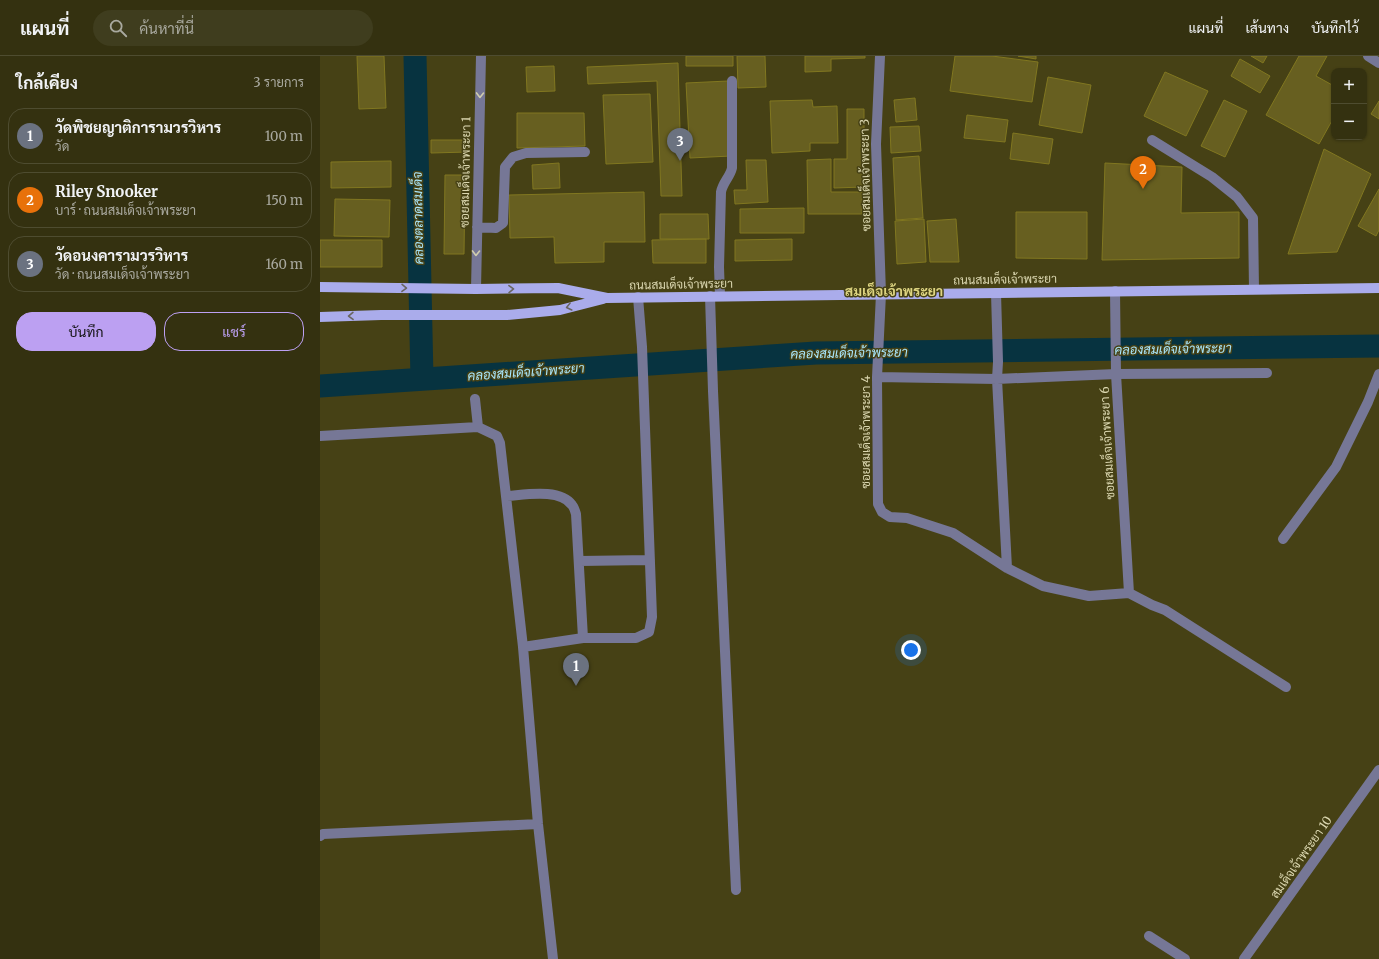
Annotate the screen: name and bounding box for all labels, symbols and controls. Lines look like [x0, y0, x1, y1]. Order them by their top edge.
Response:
search box [93, 10, 373, 46]
text: แผนที่ [20, 16, 69, 40]
icon: search [107, 17, 129, 39]
text: ค้นหาที่นี่ [139, 19, 194, 38]
text: แผนที่ [1188, 19, 1223, 37]
text: เส้นทาง [1245, 19, 1289, 37]
text: บันทึกไว้ [1311, 19, 1359, 37]
map controls [1331, 68, 1367, 140]
button: + [1331, 68, 1367, 104]
text: ใกล้เคียง [16, 72, 78, 94]
text: 3 รายการ [253, 74, 304, 91]
one-way arrow [476, 92, 484, 98]
button: − [1331, 104, 1367, 140]
street label: ซอยสมเด็จเจ้าพระยา 1 [456, 116, 473, 228]
text: วัดพิชยญาติการามวรวิหาร [55, 118, 221, 137]
street label: ซอยสมเด็จเจ้าพระยา 3 [856, 118, 873, 231]
text: 1 [27, 128, 33, 145]
text: 100 m [265, 128, 303, 145]
pin: 3 [667, 128, 693, 161]
text: วัด [55, 138, 69, 155]
pin: 2 [1130, 156, 1156, 189]
water label: คลองตลาดสมเด็จ [408, 171, 427, 265]
text: Riley Snooker [55, 182, 158, 201]
text: 2 [26, 192, 34, 209]
text: 150 m [266, 192, 303, 209]
text: บาร์ · ถนนสมเด็จเจ้าพระยา [55, 202, 196, 219]
text: วัดอนงคารามวรวิหาร [55, 246, 188, 265]
one-way arrow [472, 250, 481, 256]
text: 3 [26, 256, 34, 273]
text: 160 m [265, 256, 303, 273]
text: วัด · ถนนสมเด็จเจ้าพระยา [55, 266, 189, 283]
street label: ถนนสมเด็จเจ้าพระยา [953, 270, 1057, 287]
street label: ถนนสมเด็จเจ้าพระยา [629, 275, 733, 292]
district label: สมเด็จเจ้าพระยา [845, 281, 943, 300]
one-way arrow [401, 283, 407, 292]
one-way arrow [508, 284, 514, 293]
one-way arrow [566, 303, 572, 311]
button: บันทึก [16, 312, 156, 351]
button: แชร์ [164, 312, 304, 351]
one-way arrow [348, 312, 354, 320]
water label: คลองสมเด็จเจ้าพระยา [1114, 338, 1232, 359]
water label: คลองสมเด็จเจ้าพระยา [790, 342, 908, 363]
water label: คลองสมเด็จเจ้าพระยา [467, 358, 585, 385]
street label: ซอยสมเด็จเจ้าพระยา 4 [857, 375, 873, 489]
street label: ซอยสมเด็จเจ้าพระยา 6 [1096, 386, 1117, 500]
your location [901, 640, 921, 660]
pin: 1 [563, 653, 589, 686]
street label: สมเด็จเจ้าพระยา 10 [1266, 812, 1335, 901]

